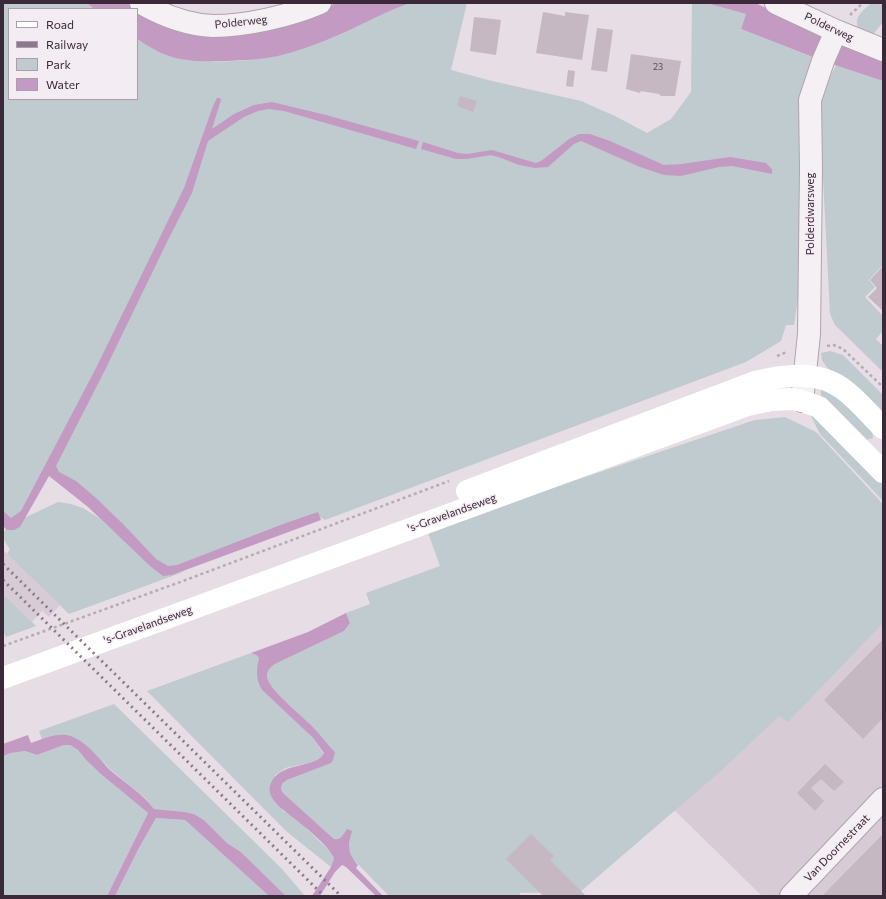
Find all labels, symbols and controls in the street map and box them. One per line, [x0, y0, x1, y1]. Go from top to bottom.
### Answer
legend [8, 8, 138, 100]
street label: Polderweg [802, 10, 856, 44]
street label: Polderweg [214, 13, 268, 31]
text: Road [46, 17, 74, 31]
text: Railway [46, 37, 88, 51]
text: Park [46, 57, 71, 71]
house number: 23 [653, 62, 663, 72]
text: Water [46, 77, 80, 91]
street label: Polderdwarsweg [803, 173, 817, 255]
street label: 's-Gravelandseweg [406, 491, 498, 535]
street label: 's-Gravelandseweg [102, 603, 194, 647]
street label: Van Doornestraat [801, 812, 873, 884]

